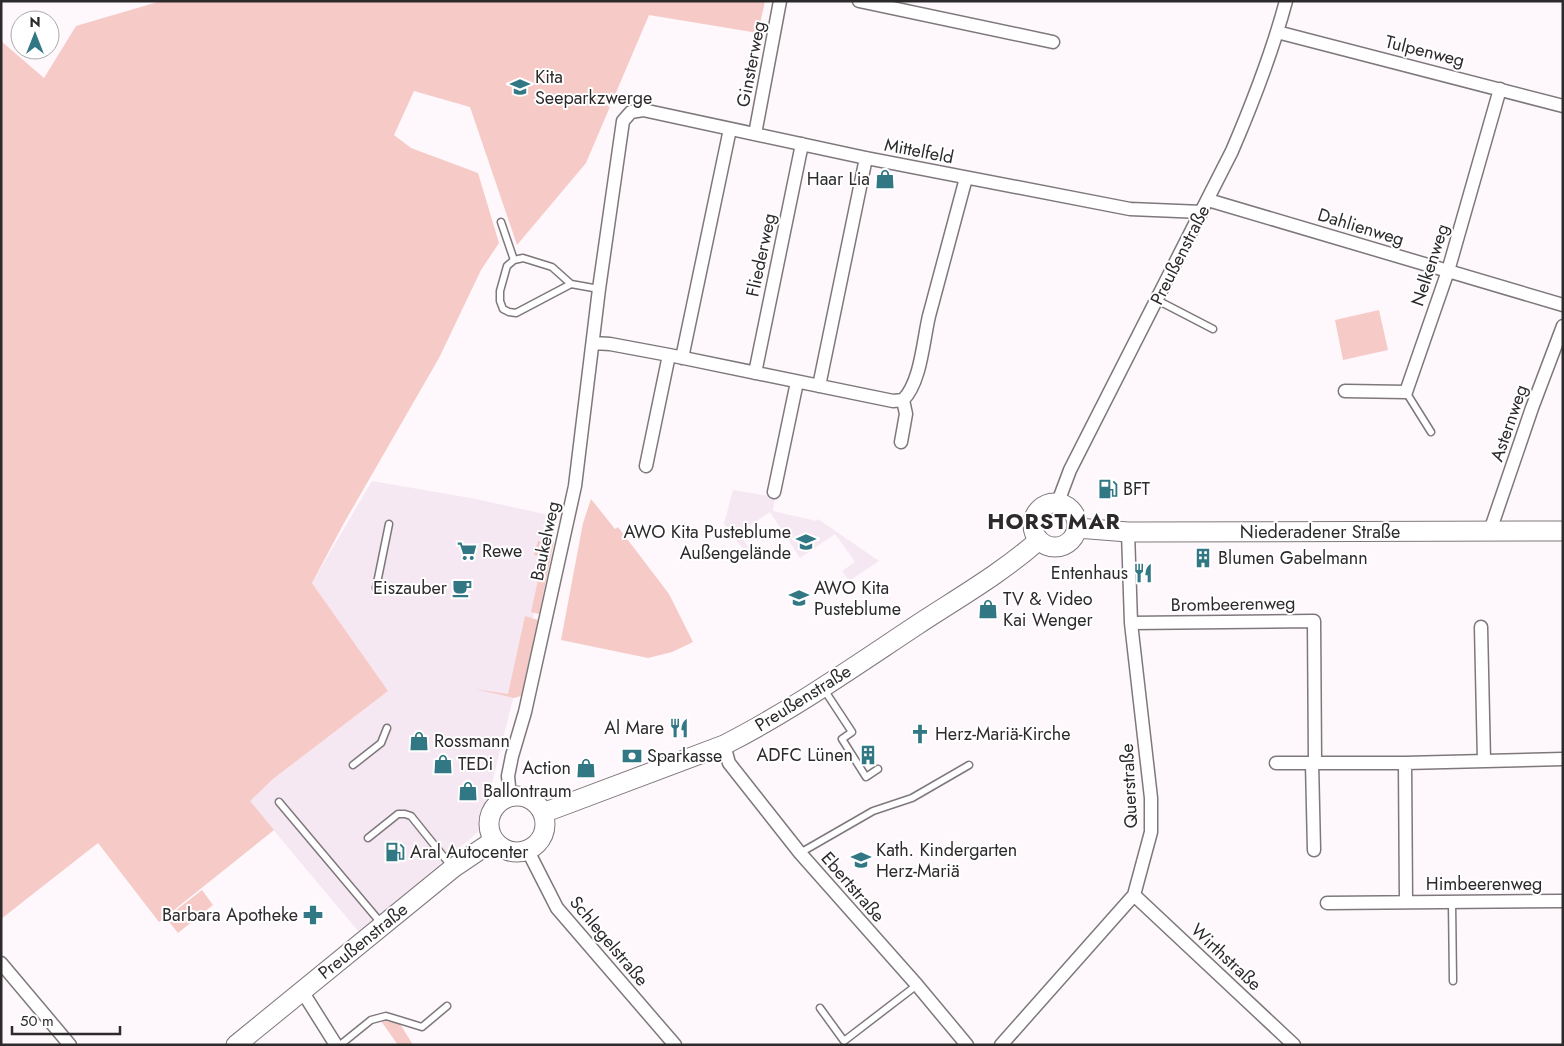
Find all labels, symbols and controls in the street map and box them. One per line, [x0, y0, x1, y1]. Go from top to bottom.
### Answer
north arrow [10, 10, 60, 60]
text: N [29, 12, 41, 32]
street label: Ginsterweg [730, 19, 772, 109]
street label: Tulpenweg [1383, 29, 1467, 73]
place label: Kita Seeparkzwerge [535, 64, 652, 111]
school or university icon: Kita Seeparkzwerge [509, 76, 531, 98]
street label: Mittelfeld [882, 132, 956, 170]
place label: Haar Lia [807, 166, 870, 192]
shop icon: Haar Lia [874, 168, 896, 190]
street label: Preußenstraße [1144, 201, 1216, 309]
street label: Dahlienweg [1314, 202, 1408, 252]
street label: Fliederweg [739, 211, 783, 299]
street label: Nelkenweg [1404, 220, 1456, 310]
street label: Asternweg [1484, 381, 1534, 465]
place label: BFT [1123, 476, 1151, 502]
fuel station icon: BFT [1097, 478, 1119, 500]
street label: Baukelweg [524, 499, 566, 583]
district label: HORSTMAR [987, 505, 1121, 537]
place label: AWO Kita Pusteblume Außengelände [624, 519, 791, 566]
street label: Niederadener Straße [1240, 519, 1400, 545]
school or university icon: AWO Kita Pusteblume Außengelände [795, 531, 817, 553]
place label: Rewe [482, 538, 522, 564]
supermarket icon: Rewe [456, 540, 478, 562]
place label: Blumen Gabelmann [1218, 545, 1368, 571]
building icon: Blumen Gabelmann [1192, 547, 1214, 569]
place label: Entenhaus [1051, 560, 1128, 586]
restaurant icon: Entenhaus [1132, 562, 1154, 584]
place label: Eiszauber [373, 575, 448, 601]
place label: AWO Kita Pusteblume [814, 575, 901, 622]
cafe icon: Eiszauber [451, 577, 473, 599]
place label: TV & Video Kai Wenger [1003, 586, 1094, 633]
school or university icon: AWO Kita Pusteblume [788, 587, 810, 609]
street label: Brombeerenweg [1170, 590, 1296, 618]
shop icon: TV & Video Kai Wenger [977, 598, 999, 620]
street label: Preußenstraße [750, 658, 856, 738]
place label: Al Mare [604, 715, 664, 741]
restaurant icon: Al Mare [668, 717, 690, 739]
place label: Herz-Mariä-Kirche [935, 721, 1071, 747]
church icon: Herz-Mariä-Kirche [909, 723, 931, 745]
place label: Rossmann [434, 728, 510, 754]
shop icon: Rossmann [408, 730, 430, 752]
place label: ADFC Lünen [756, 742, 853, 768]
place label: Sparkasse [647, 743, 722, 769]
street label: Querstraße [1114, 743, 1144, 829]
building icon: ADFC Lünen [857, 744, 879, 766]
bank icon: Sparkasse [621, 745, 643, 767]
place label: TEDi [458, 751, 493, 777]
shop icon: TEDi [432, 753, 454, 775]
place label: Action [522, 755, 571, 781]
shop icon: Action [575, 757, 597, 779]
place label: Ballontraum [483, 778, 572, 804]
shop icon: Ballontraum [457, 780, 479, 802]
place label: Kath. Kindergarten Herz-Mariä [876, 837, 1017, 884]
place label: Aral Autocenter [410, 839, 529, 865]
fuel station icon: Aral Autocenter [384, 841, 406, 863]
street label: Ebertstraße [815, 846, 891, 928]
school or university icon: Kath. Kindergarten Herz-Mariä [850, 849, 872, 871]
street label: Himbeerenweg [1426, 871, 1542, 897]
street label: Schlegelstraße [563, 890, 655, 992]
street label: Preußenstraße [313, 897, 413, 985]
place label: Barbara Apotheke [162, 902, 298, 928]
pharmacy icon: Barbara Apotheke [302, 904, 324, 926]
street label: Wirthstraße [1185, 917, 1267, 997]
scale bar [12, 1004, 120, 1036]
text: 50 m [20, 1010, 54, 1032]

